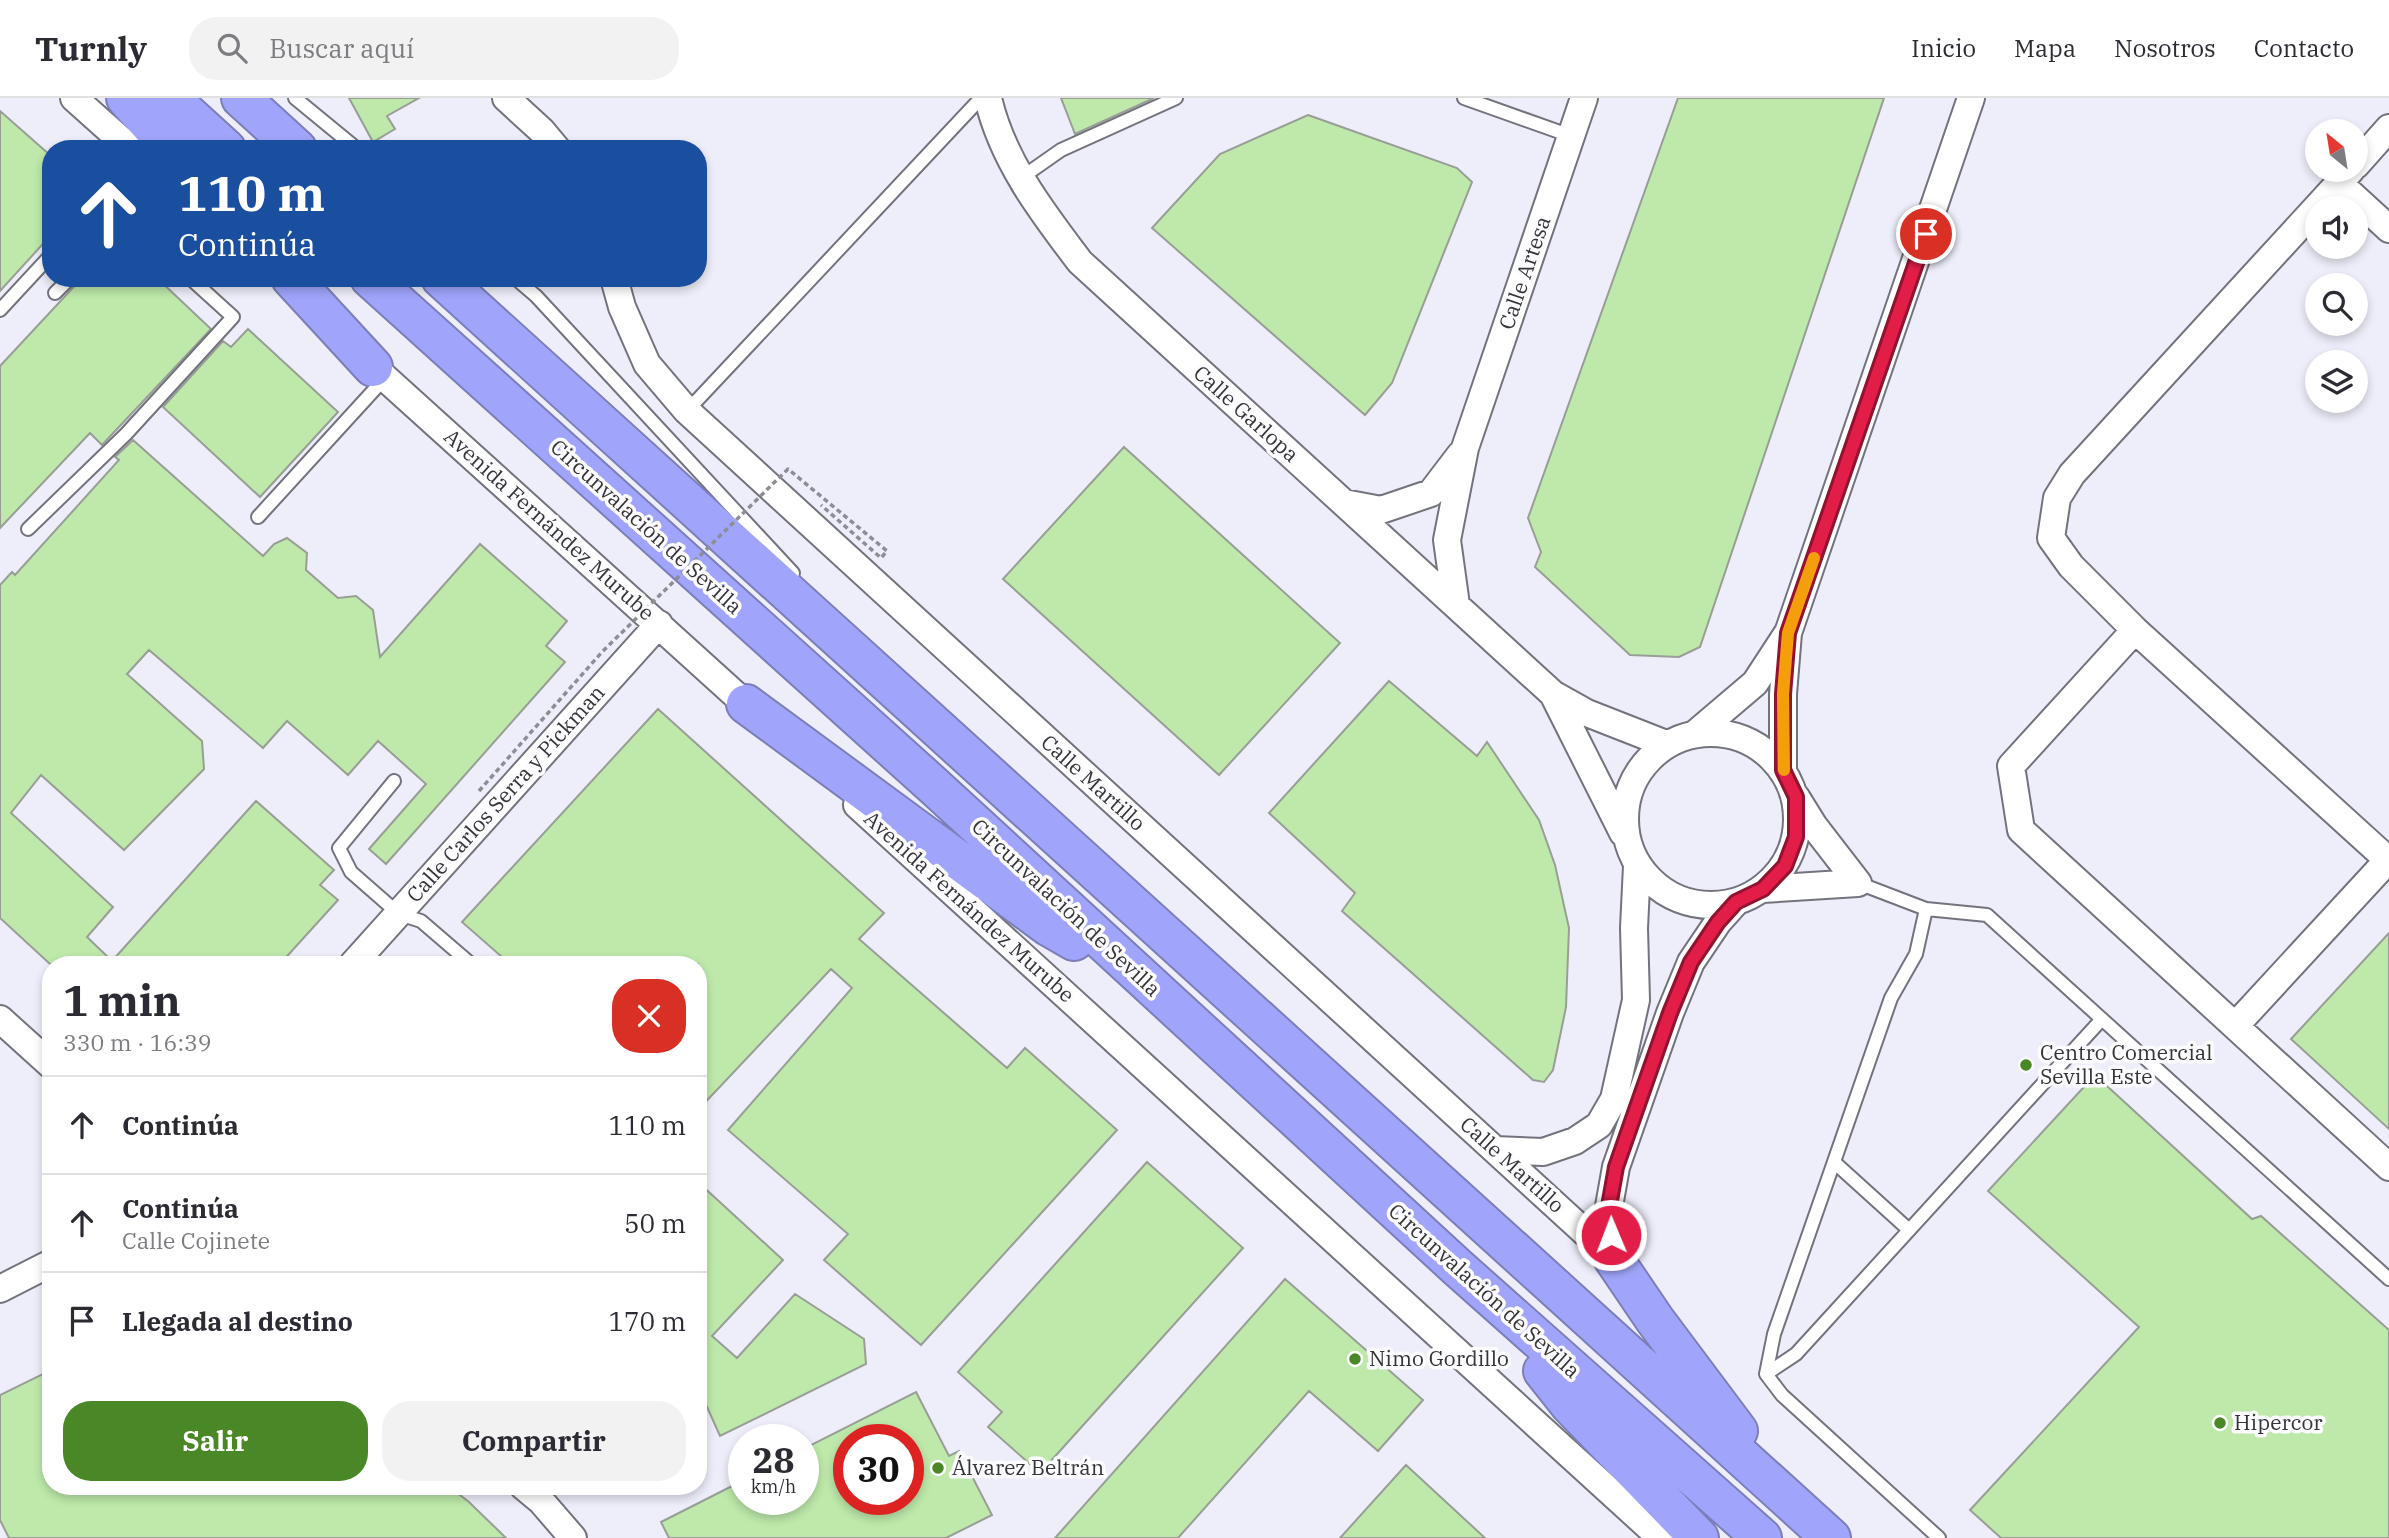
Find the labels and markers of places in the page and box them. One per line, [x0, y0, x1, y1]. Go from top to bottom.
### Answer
pin [1896, 204, 1956, 264]
place label: Centro Comercial Sevilla Este [2040, 1038, 2213, 1090]
marker: Centro Comercial Sevilla Este [2018, 1057, 2034, 1073]
place label: Nimo Gordillo [1369, 1344, 1509, 1372]
marker: Nimo Gordillo [1347, 1351, 1363, 1367]
place label: Hipercor [2234, 1408, 2323, 1436]
marker: Hipercor [2212, 1415, 2228, 1431]
place label: Álvarez Beltrán [952, 1453, 1104, 1481]
marker: Álvarez Beltrán [930, 1460, 946, 1476]

